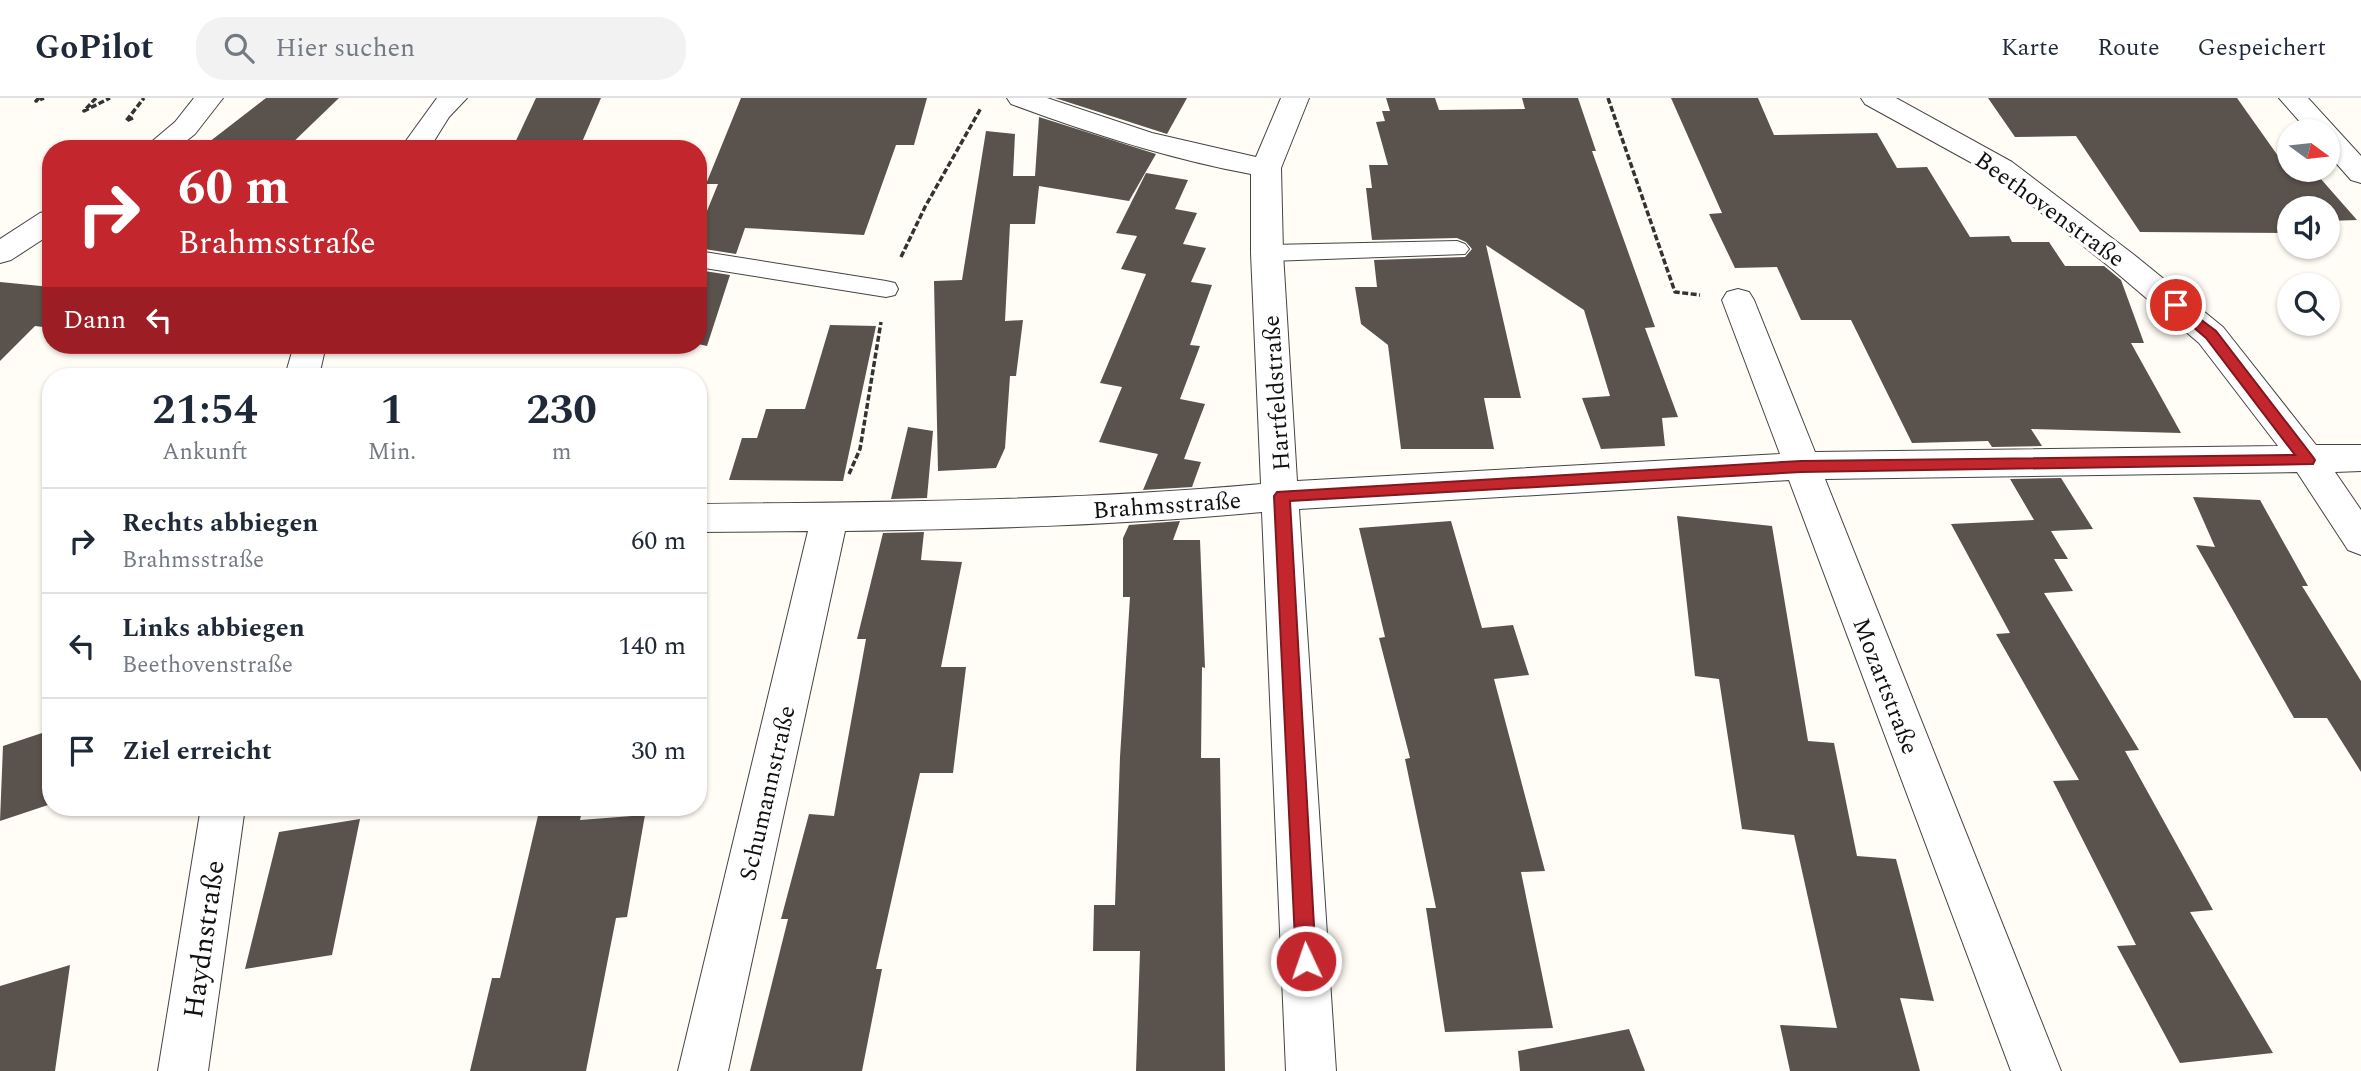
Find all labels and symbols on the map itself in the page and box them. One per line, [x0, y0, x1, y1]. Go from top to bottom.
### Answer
north arrow [2277, 119, 2340, 182]
street label: Beethovenstraße [1967, 143, 2132, 277]
pin [2146, 275, 2206, 335]
street label: Hartfeldstraße [1254, 314, 1300, 472]
street label: Brahmsstraße [1092, 483, 1242, 529]
street label: Mozartstraße [1843, 613, 1928, 760]
street label: Schumannstraße [730, 702, 806, 884]
street label: Haydnstraße [172, 857, 237, 1021]
position arrow [1269, 924, 1343, 998]

